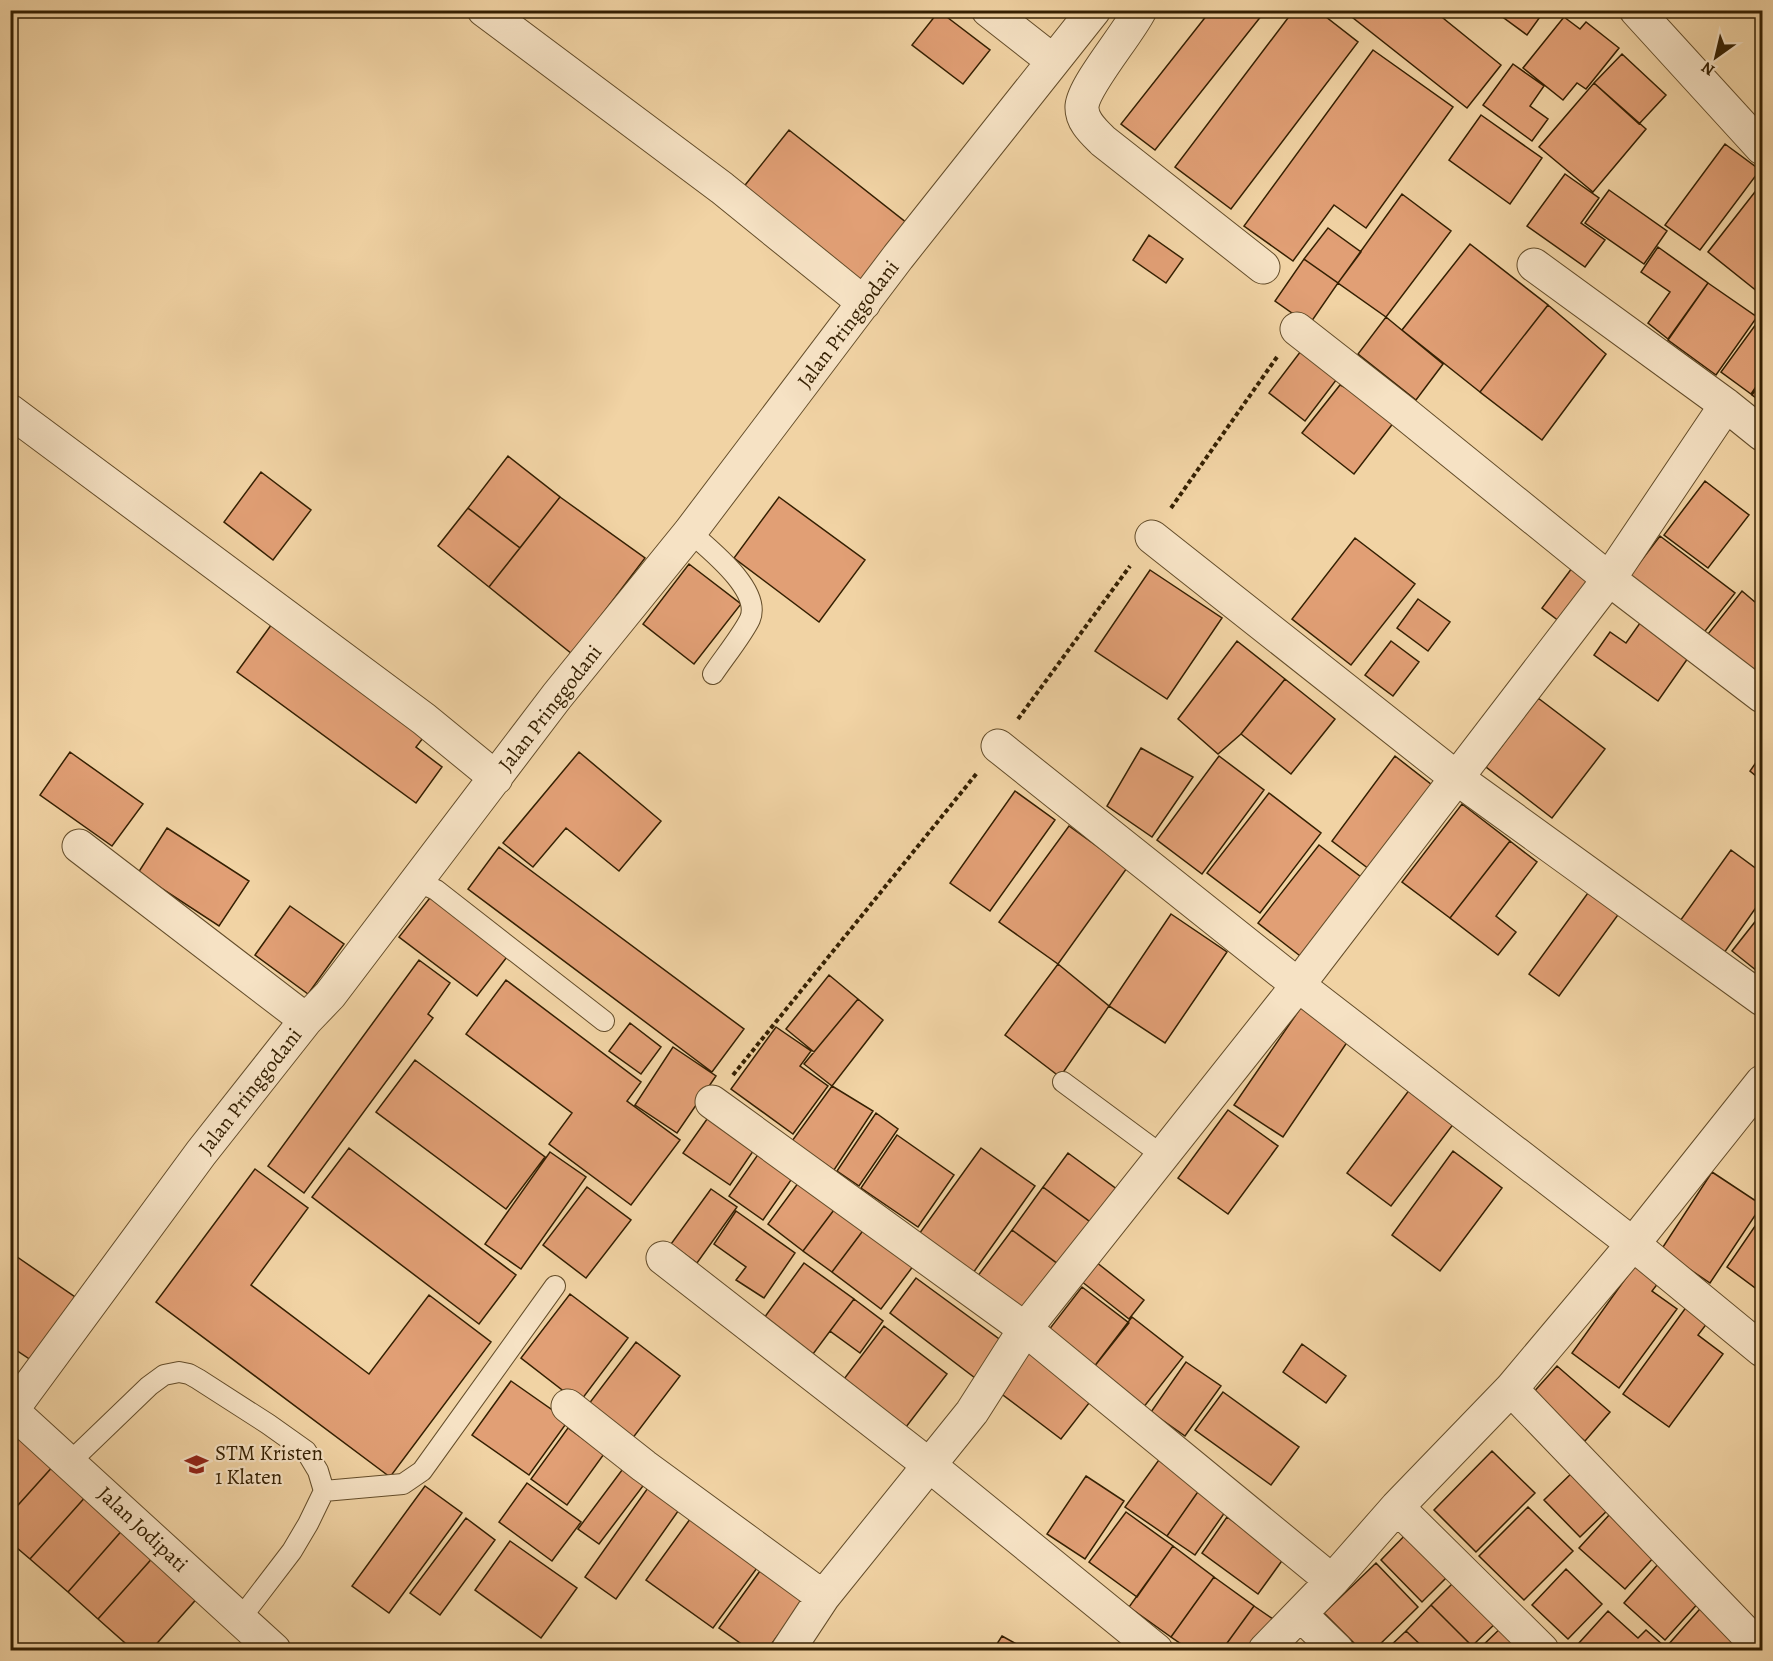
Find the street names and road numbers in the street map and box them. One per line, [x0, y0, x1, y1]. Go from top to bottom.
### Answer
street label: Jalan Pringgodani [791, 254, 905, 394]
street label: Jalan Pringgodani [492, 639, 608, 777]
street label: Jalan Pringgodani [192, 1022, 308, 1160]
street label: Jalan Jodipati [92, 1480, 194, 1578]

